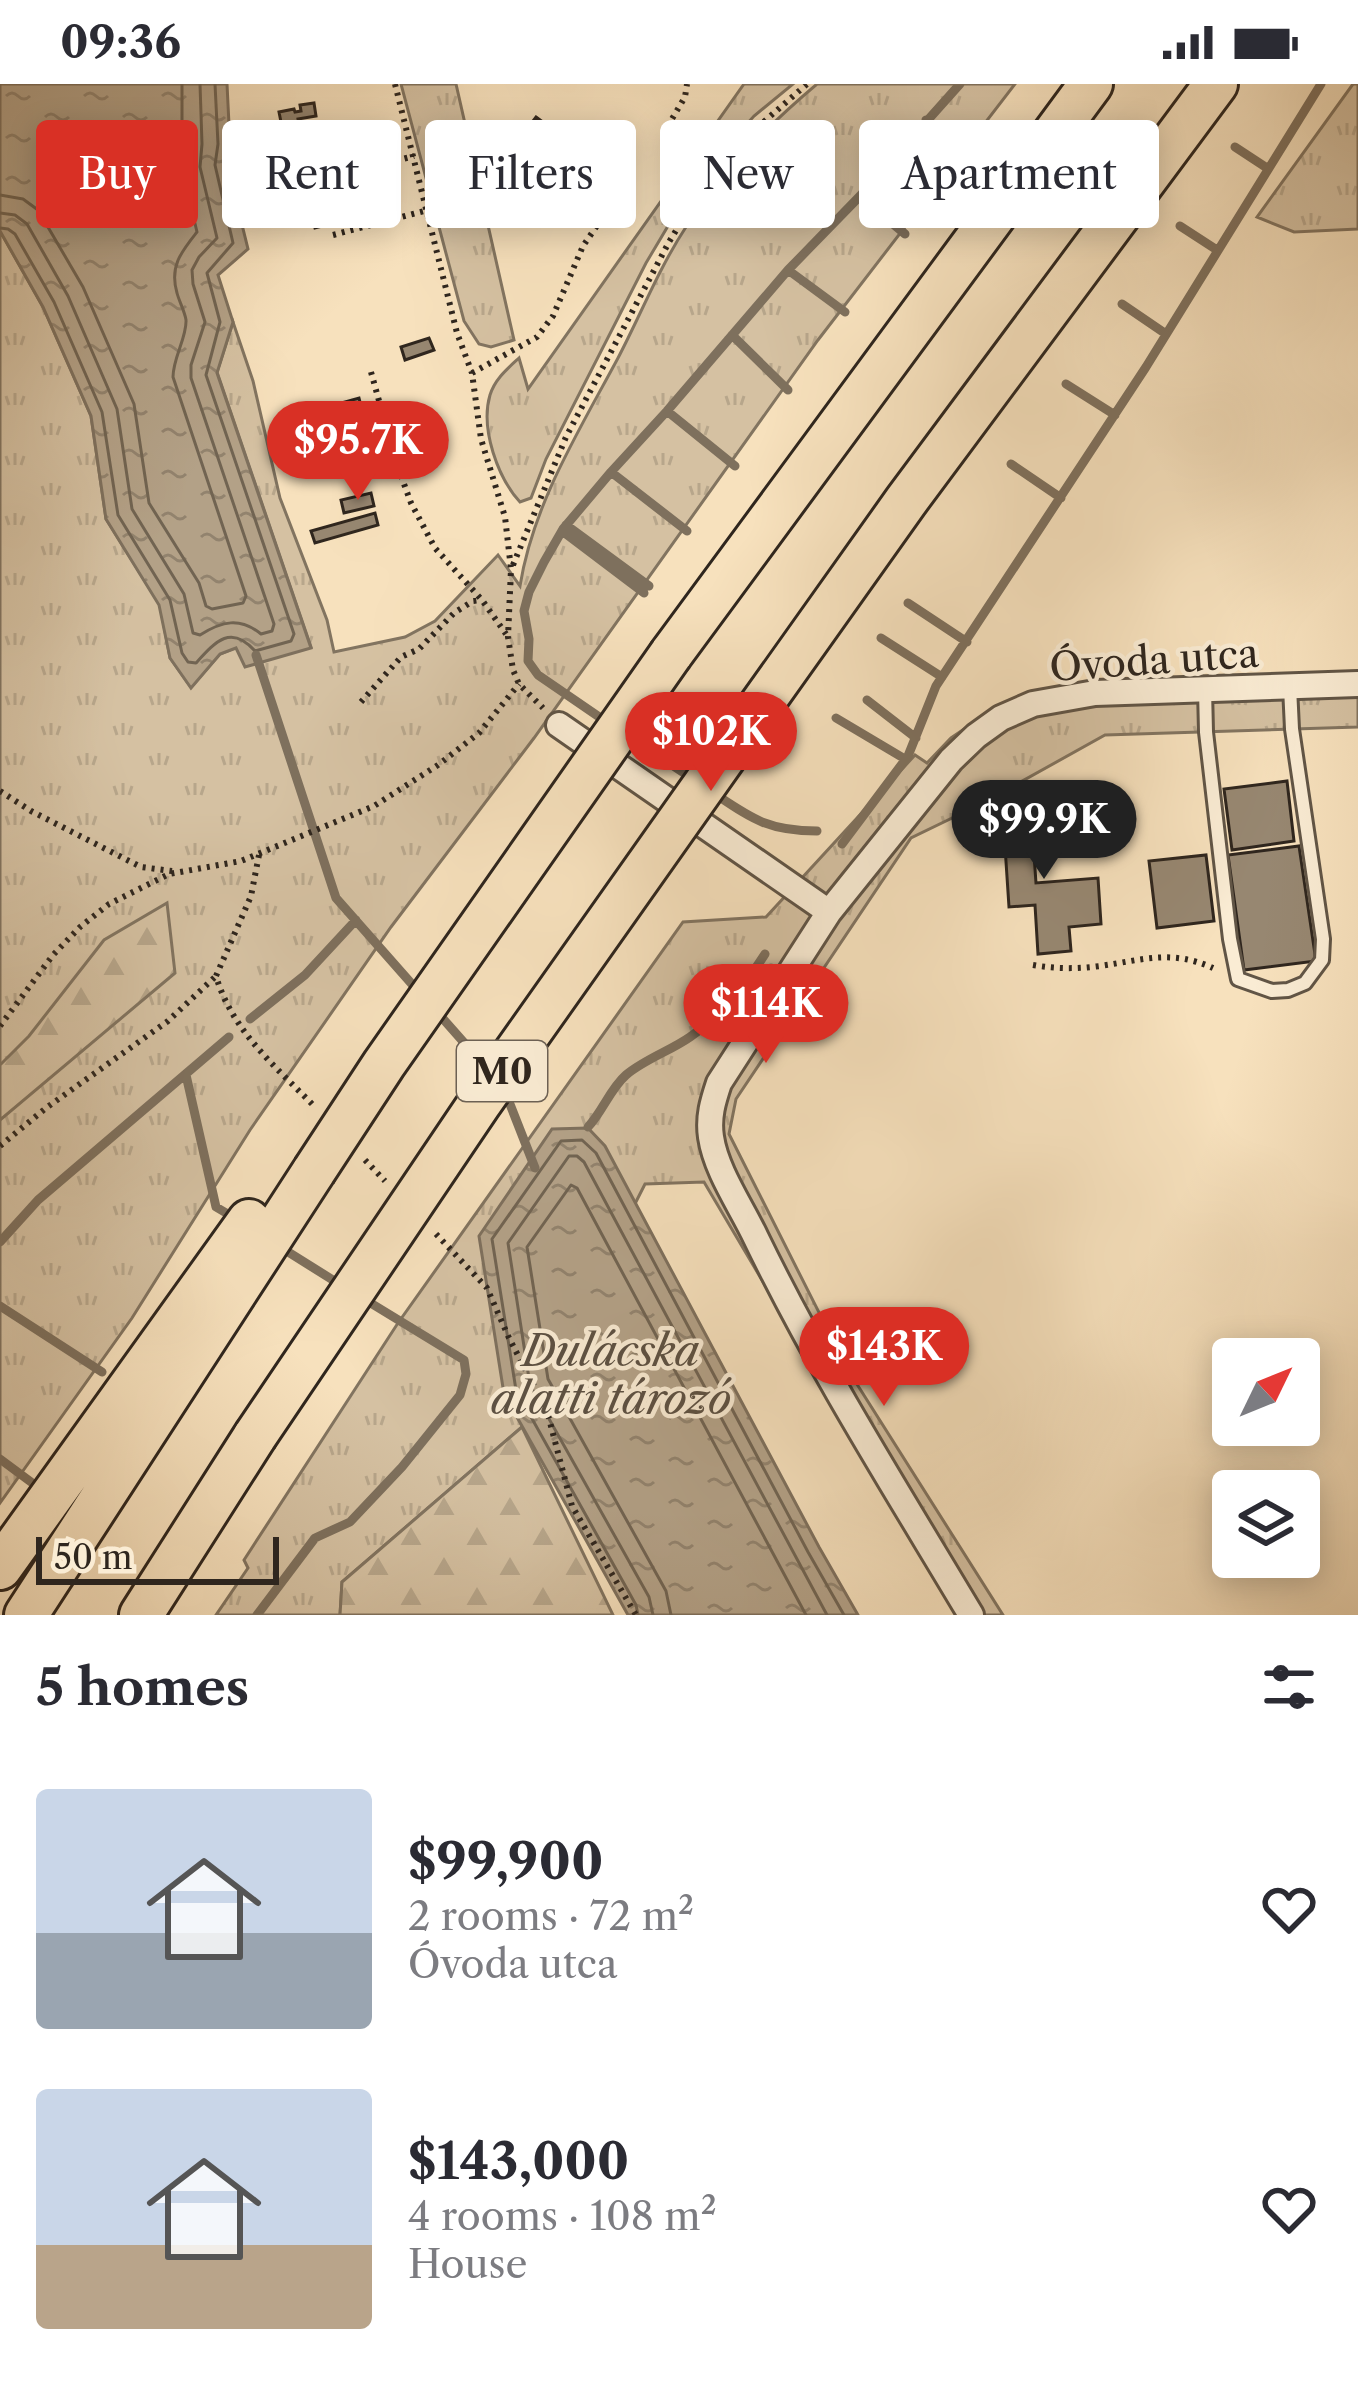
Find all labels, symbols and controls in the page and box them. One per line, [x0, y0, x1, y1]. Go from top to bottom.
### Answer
text: 09:36 [60, 14, 181, 70]
chip: Buy [36, 120, 198, 228]
chip: Rent [222, 120, 401, 228]
chip: Filters [425, 120, 636, 228]
chip: New [660, 120, 835, 228]
chip: Apartment [859, 120, 1159, 228]
pin: $95.7K [260, 401, 456, 503]
text: $95.7K [294, 416, 422, 464]
street label: Óvoda utca [1048, 629, 1261, 691]
pin: $102K [627, 692, 795, 794]
text: $102K [652, 707, 770, 755]
pin: $99.9K [946, 780, 1142, 882]
text: $99.9K [978, 795, 1110, 843]
pin: $114K [682, 964, 850, 1066]
text: $114K [710, 979, 822, 1027]
road number: M0 [457, 1041, 547, 1101]
pin: $143K [800, 1307, 968, 1409]
text: $143K [826, 1322, 942, 1370]
water label: Dulácska alatti tározó [491, 1325, 732, 1425]
north arrow [1212, 1338, 1320, 1446]
map controls [1212, 1338, 1320, 1578]
button: layers [1212, 1470, 1320, 1578]
scale bar [36, 1531, 279, 1584]
text: 50 m [54, 1537, 132, 1578]
icon: filters [1256, 1654, 1322, 1720]
text: 5 homes [36, 1656, 249, 1718]
text: $99,900 [408, 1830, 603, 1892]
icon: home [132, 1837, 276, 1981]
icon: heart [1256, 1876, 1322, 1942]
text: 2 rooms · 72 m² [408, 1892, 694, 1940]
text: Óvoda utca [408, 1940, 618, 1988]
text: $143,000 [408, 2130, 629, 2192]
icon: home [132, 2137, 276, 2281]
icon: heart [1256, 2176, 1322, 2242]
text: 4 rooms · 108 m² [408, 2192, 717, 2240]
text: House [408, 2240, 527, 2288]

